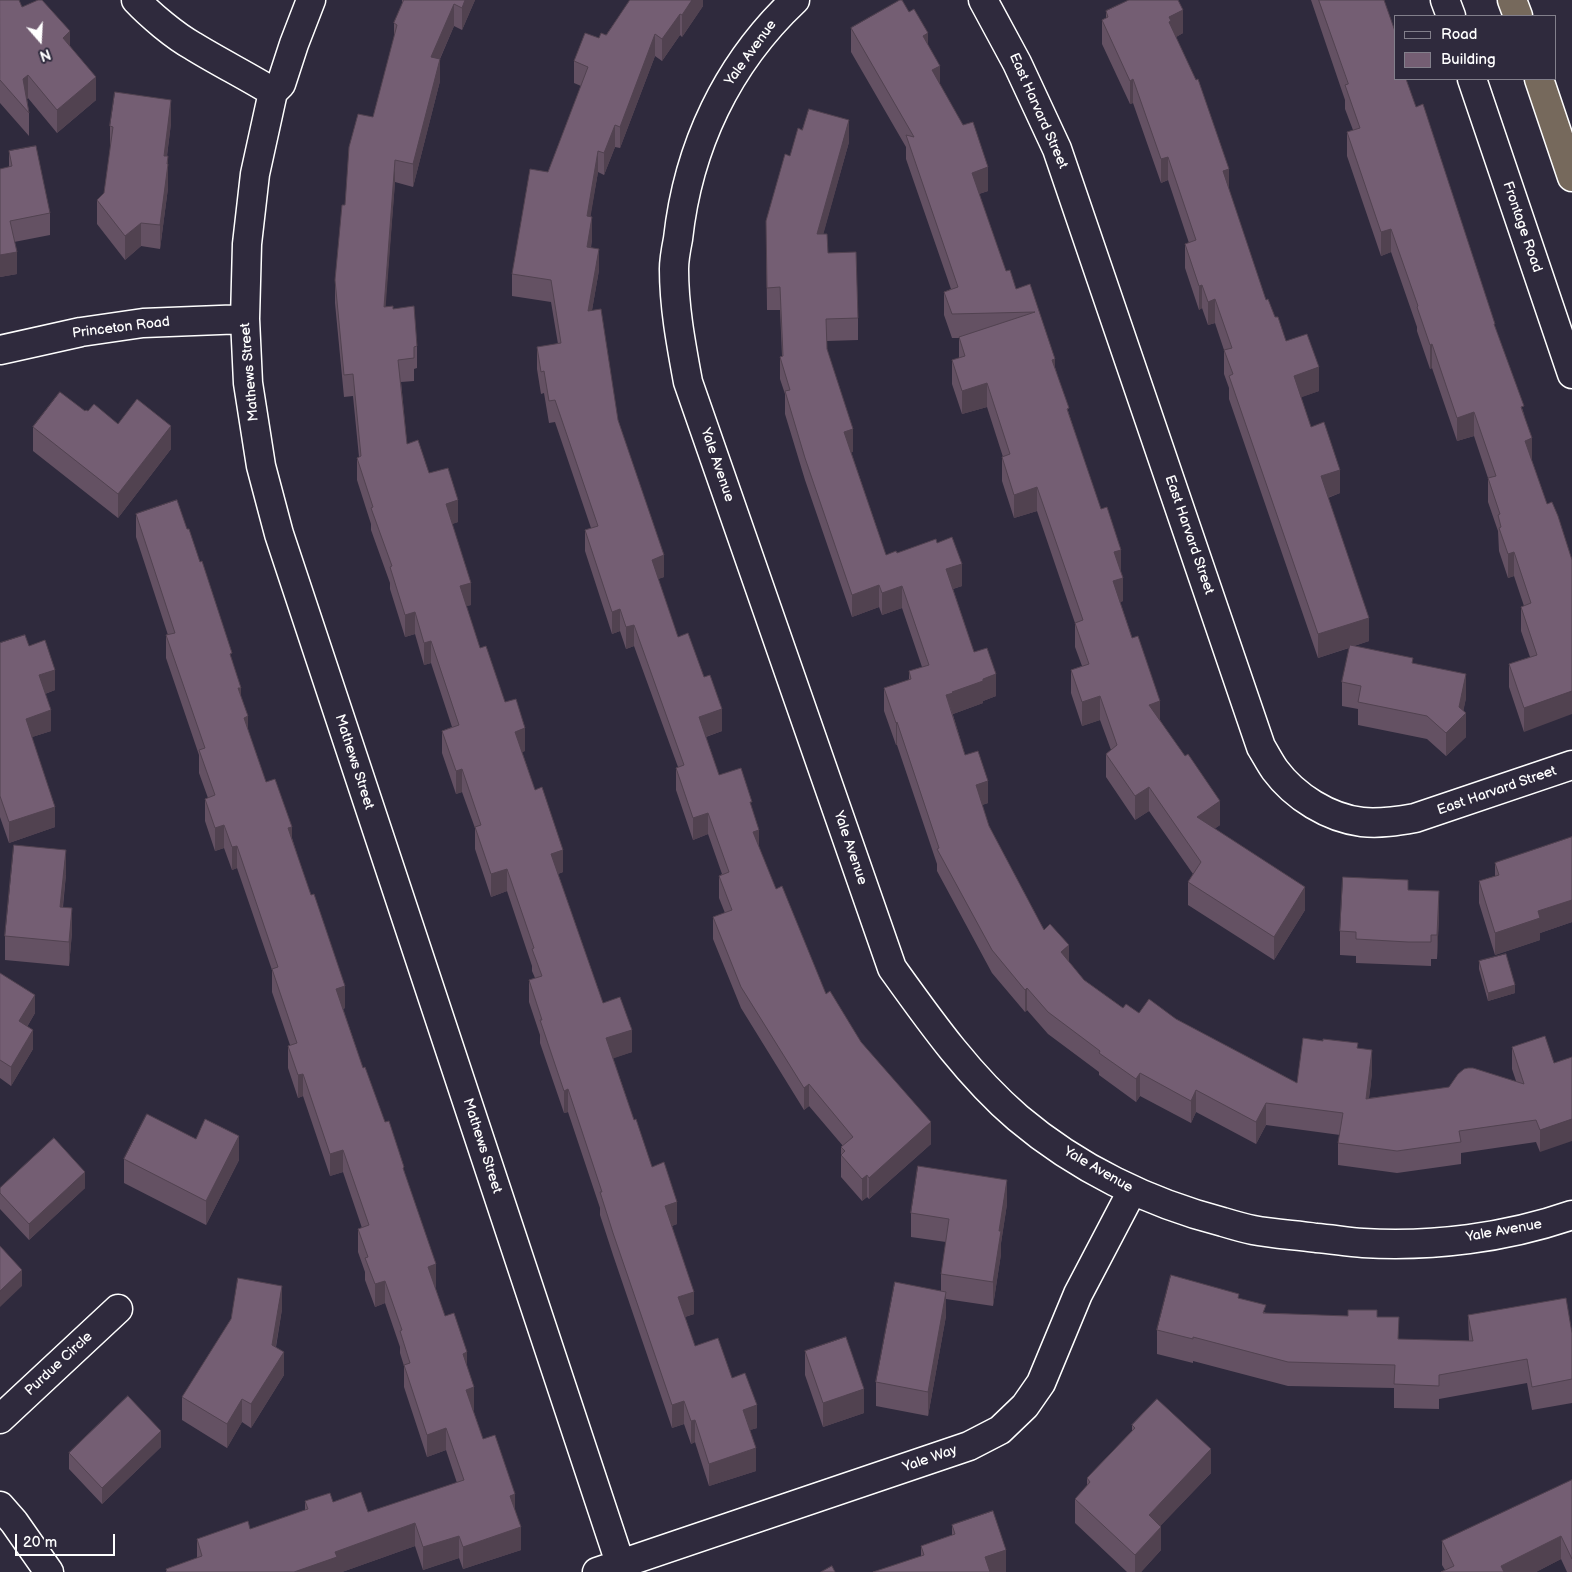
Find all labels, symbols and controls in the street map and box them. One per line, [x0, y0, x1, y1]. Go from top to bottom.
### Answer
north arrow [15, 15, 65, 65]
legend [1394, 15, 1557, 80]
street label: Yale Avenue [722, 17, 780, 89]
text: Road [1441, 25, 1477, 44]
text: N [37, 45, 53, 64]
text: Building [1441, 50, 1496, 69]
street label: East Harvard Street [1005, 51, 1071, 171]
street label: Frontage Road [1499, 179, 1545, 275]
street label: Princeton Road [71, 314, 171, 342]
street label: Mathews Street [237, 322, 263, 422]
street label: Yale Avenue [697, 426, 737, 504]
street label: East Harvard Street [1161, 473, 1217, 597]
street label: Mathews Street [331, 712, 377, 812]
street label: East Harvard Street [1435, 763, 1559, 819]
street label: Yale Avenue [830, 809, 870, 887]
street label: Mathews Street [459, 1096, 505, 1196]
street label: Yale Avenue [1060, 1143, 1136, 1197]
street label: Yale Avenue [1465, 1216, 1543, 1246]
street label: Purdue Circle [22, 1329, 96, 1399]
street label: Yale Way [901, 1442, 959, 1476]
scale bar [18, 1524, 118, 1556]
text: 20 m [23, 1533, 57, 1552]

